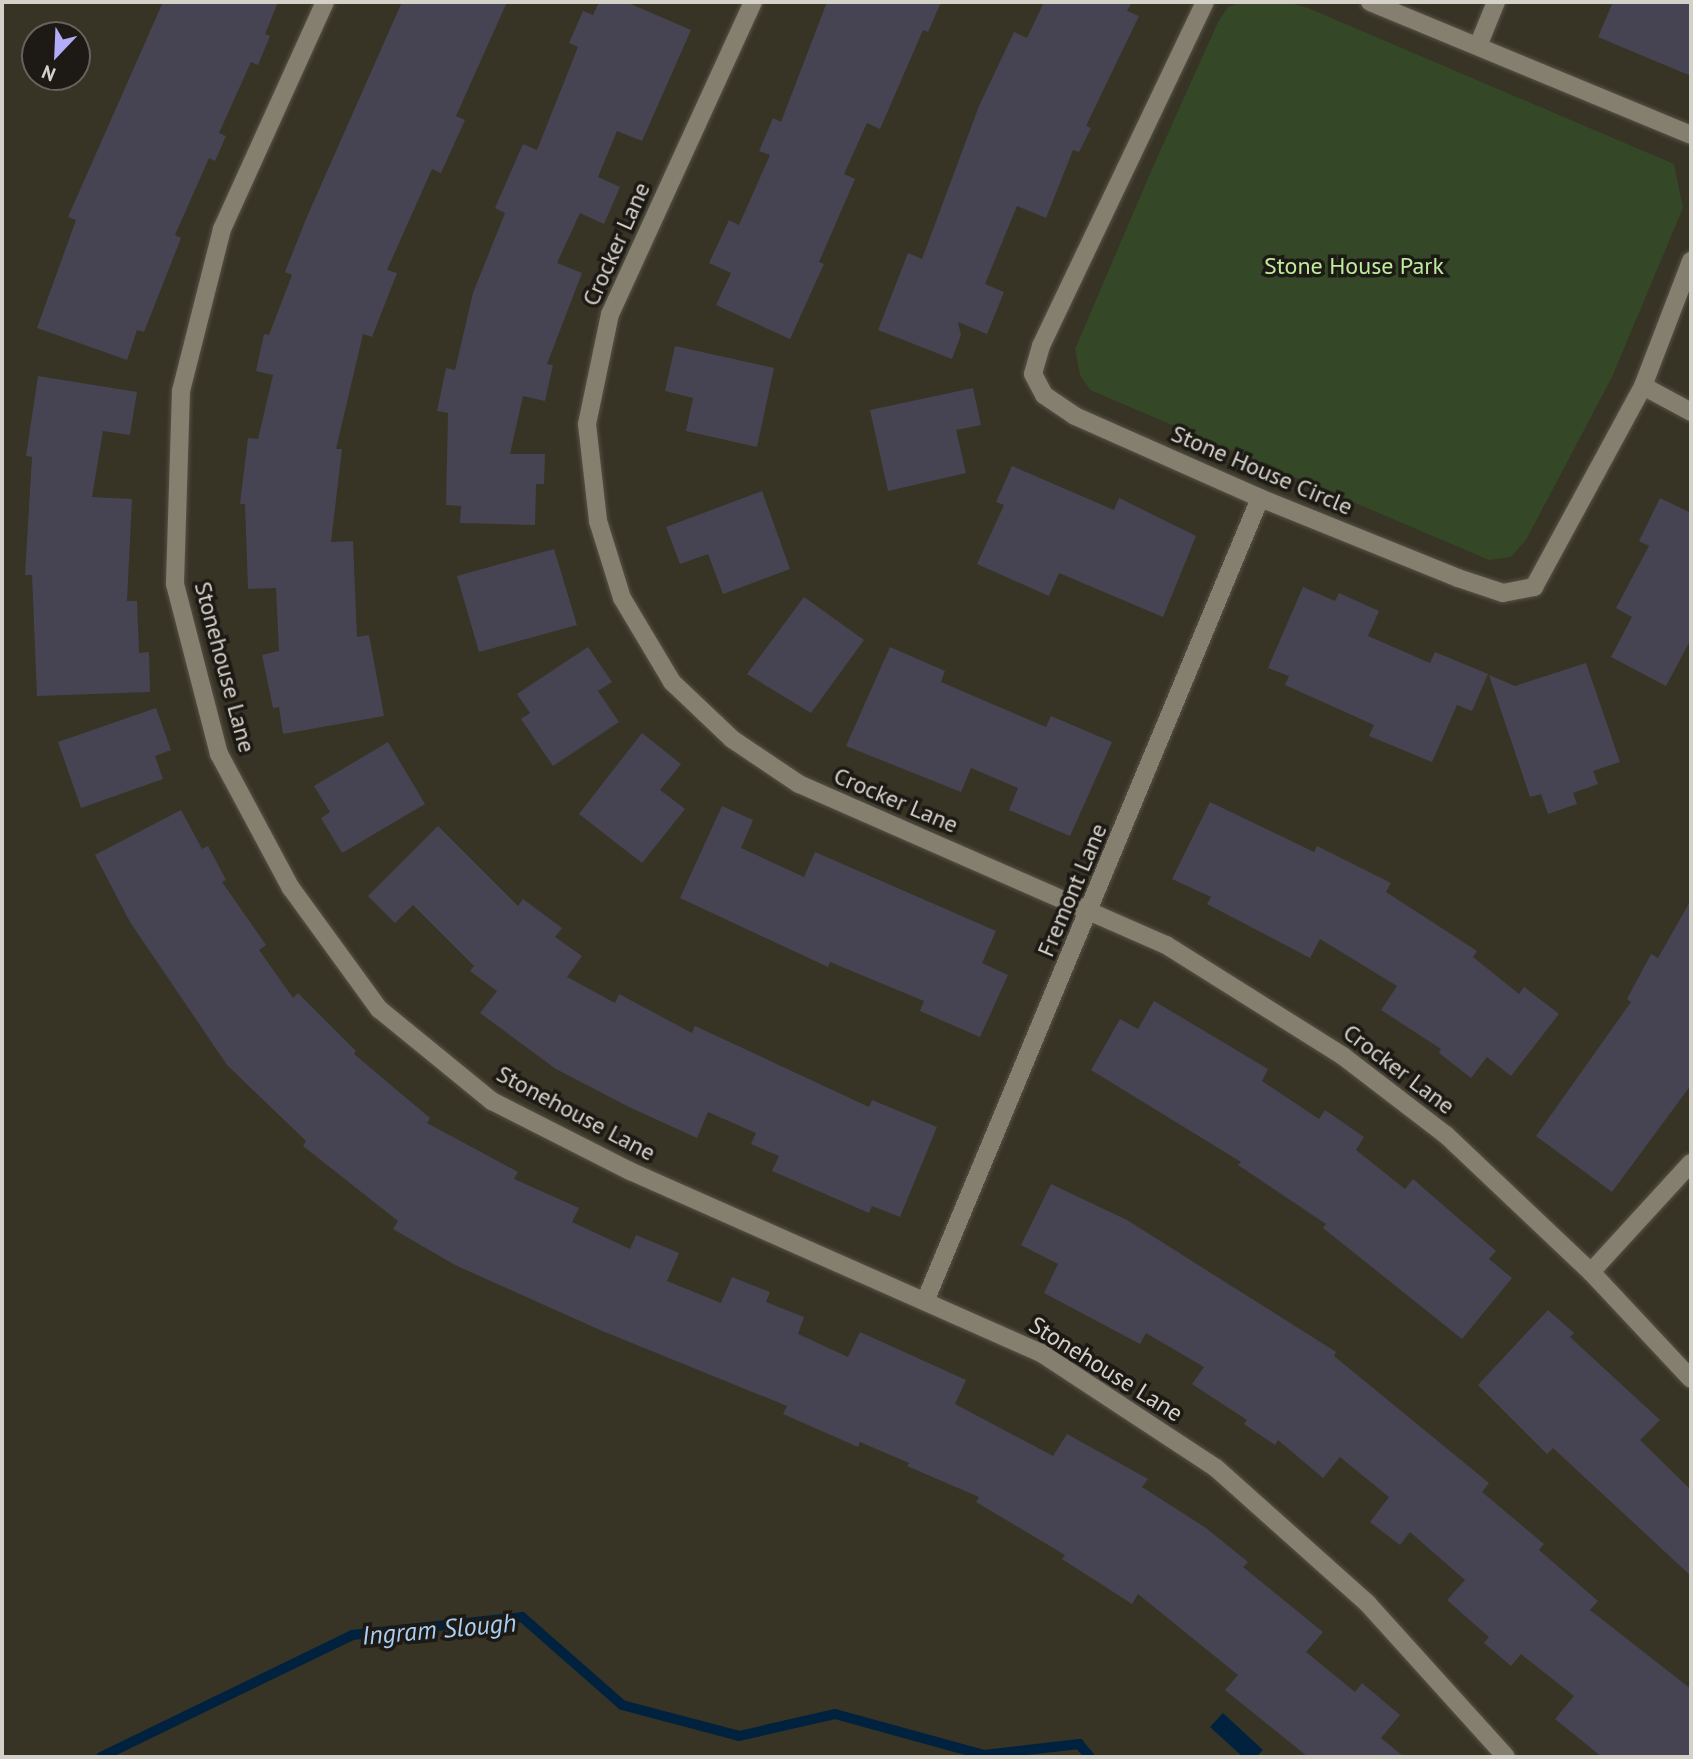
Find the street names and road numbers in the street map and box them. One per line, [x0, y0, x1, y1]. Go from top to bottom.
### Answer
street label: Crocker Lane [576, 178, 656, 310]
street label: Stone House Circle [1167, 419, 1357, 521]
street label: Stonehouse Lane [188, 578, 262, 756]
street label: Crocker Lane [829, 761, 963, 839]
street label: Fremont Lane [1031, 819, 1113, 961]
street label: Crocker Lane [1338, 1018, 1460, 1120]
street label: Stonehouse Lane [492, 1059, 660, 1167]
street label: Stonehouse Lane [1024, 1310, 1188, 1428]

